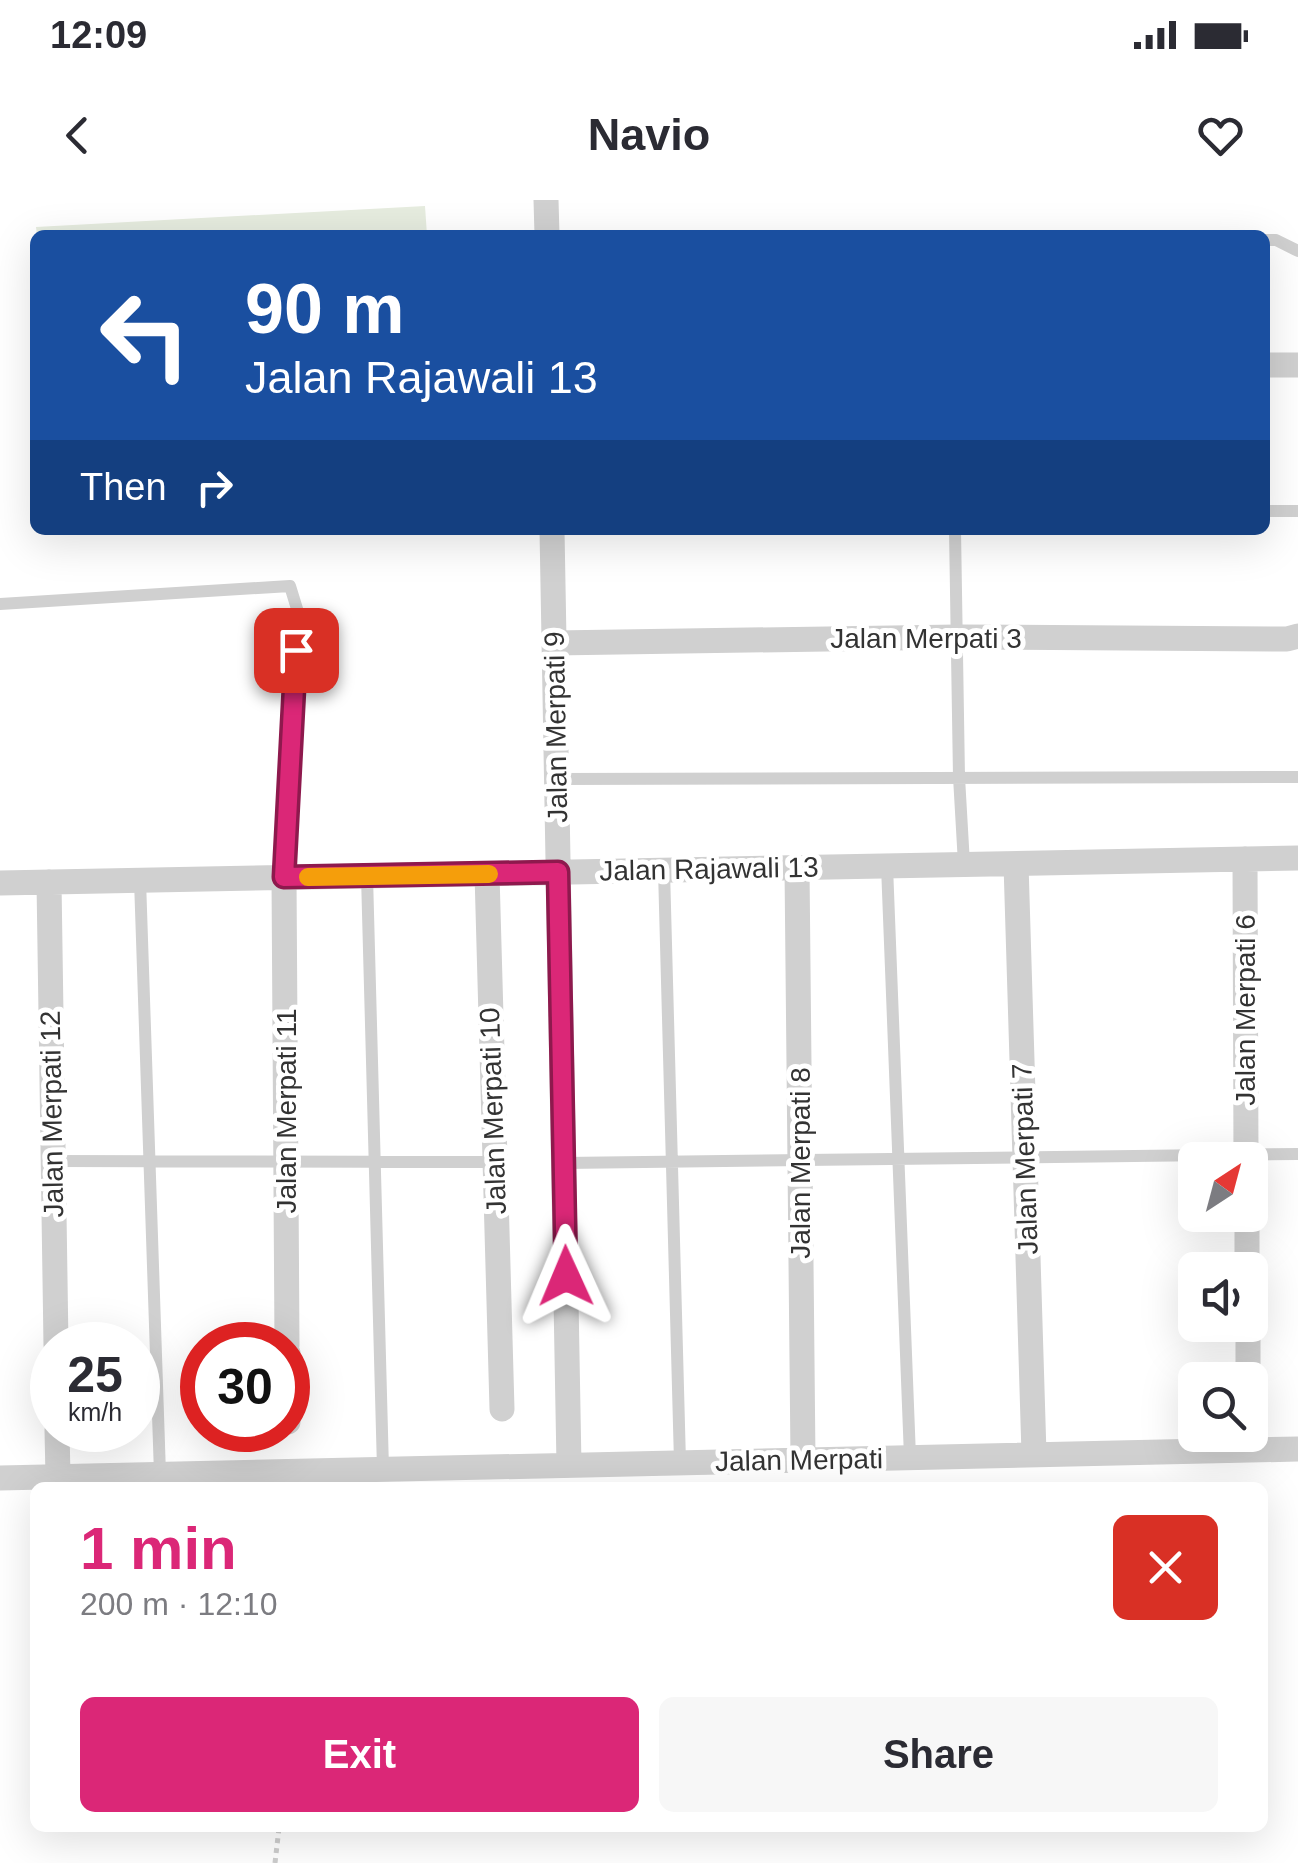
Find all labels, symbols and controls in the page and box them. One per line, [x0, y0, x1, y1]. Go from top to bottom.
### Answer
text: 12:09 [50, 14, 147, 56]
icon: back [50, 108, 105, 163]
icon: heart [1193, 108, 1248, 163]
text: Navio [588, 109, 710, 160]
icon: left [80, 270, 210, 400]
text: 90 m [245, 270, 405, 348]
text: Jalan Rajawali 13 [245, 352, 598, 403]
icon: right [187, 460, 242, 515]
text: Then [80, 466, 167, 508]
pin [254, 608, 339, 693]
icon: arrive [269, 623, 324, 678]
street label: Jalan Merpati 3 [830, 623, 1022, 654]
street label: Jalan Merpati 9 [539, 631, 573, 823]
street label: Jalan Rajawali 13 [599, 852, 819, 886]
street label: Jalan Merpati 6 [1230, 914, 1261, 1106]
street label: Jalan Merpati 10 [474, 1007, 512, 1215]
street label: Jalan Merpati 11 [271, 1009, 302, 1213]
street label: Jalan Merpati 12 [35, 1010, 69, 1218]
street label: Jalan Merpati 7 [1006, 1063, 1044, 1255]
street label: Jalan Merpati 8 [785, 1067, 816, 1259]
north arrow [1178, 1142, 1268, 1232]
map controls [1178, 1142, 1268, 1452]
position arrow [514, 1224, 618, 1328]
button: sound [1178, 1252, 1268, 1342]
speed limit sign: 30 [180, 1322, 310, 1452]
text: 25 [67, 1347, 123, 1403]
button: search [1178, 1362, 1268, 1452]
text: km/h [68, 1398, 122, 1426]
street label: Jalan Merpati [715, 1443, 883, 1477]
text: 1 min [80, 1515, 237, 1582]
button: close [1113, 1515, 1218, 1620]
text: 200 m · 12:10 [80, 1586, 277, 1622]
button: Exit [80, 1697, 639, 1812]
button: Share [659, 1697, 1218, 1812]

